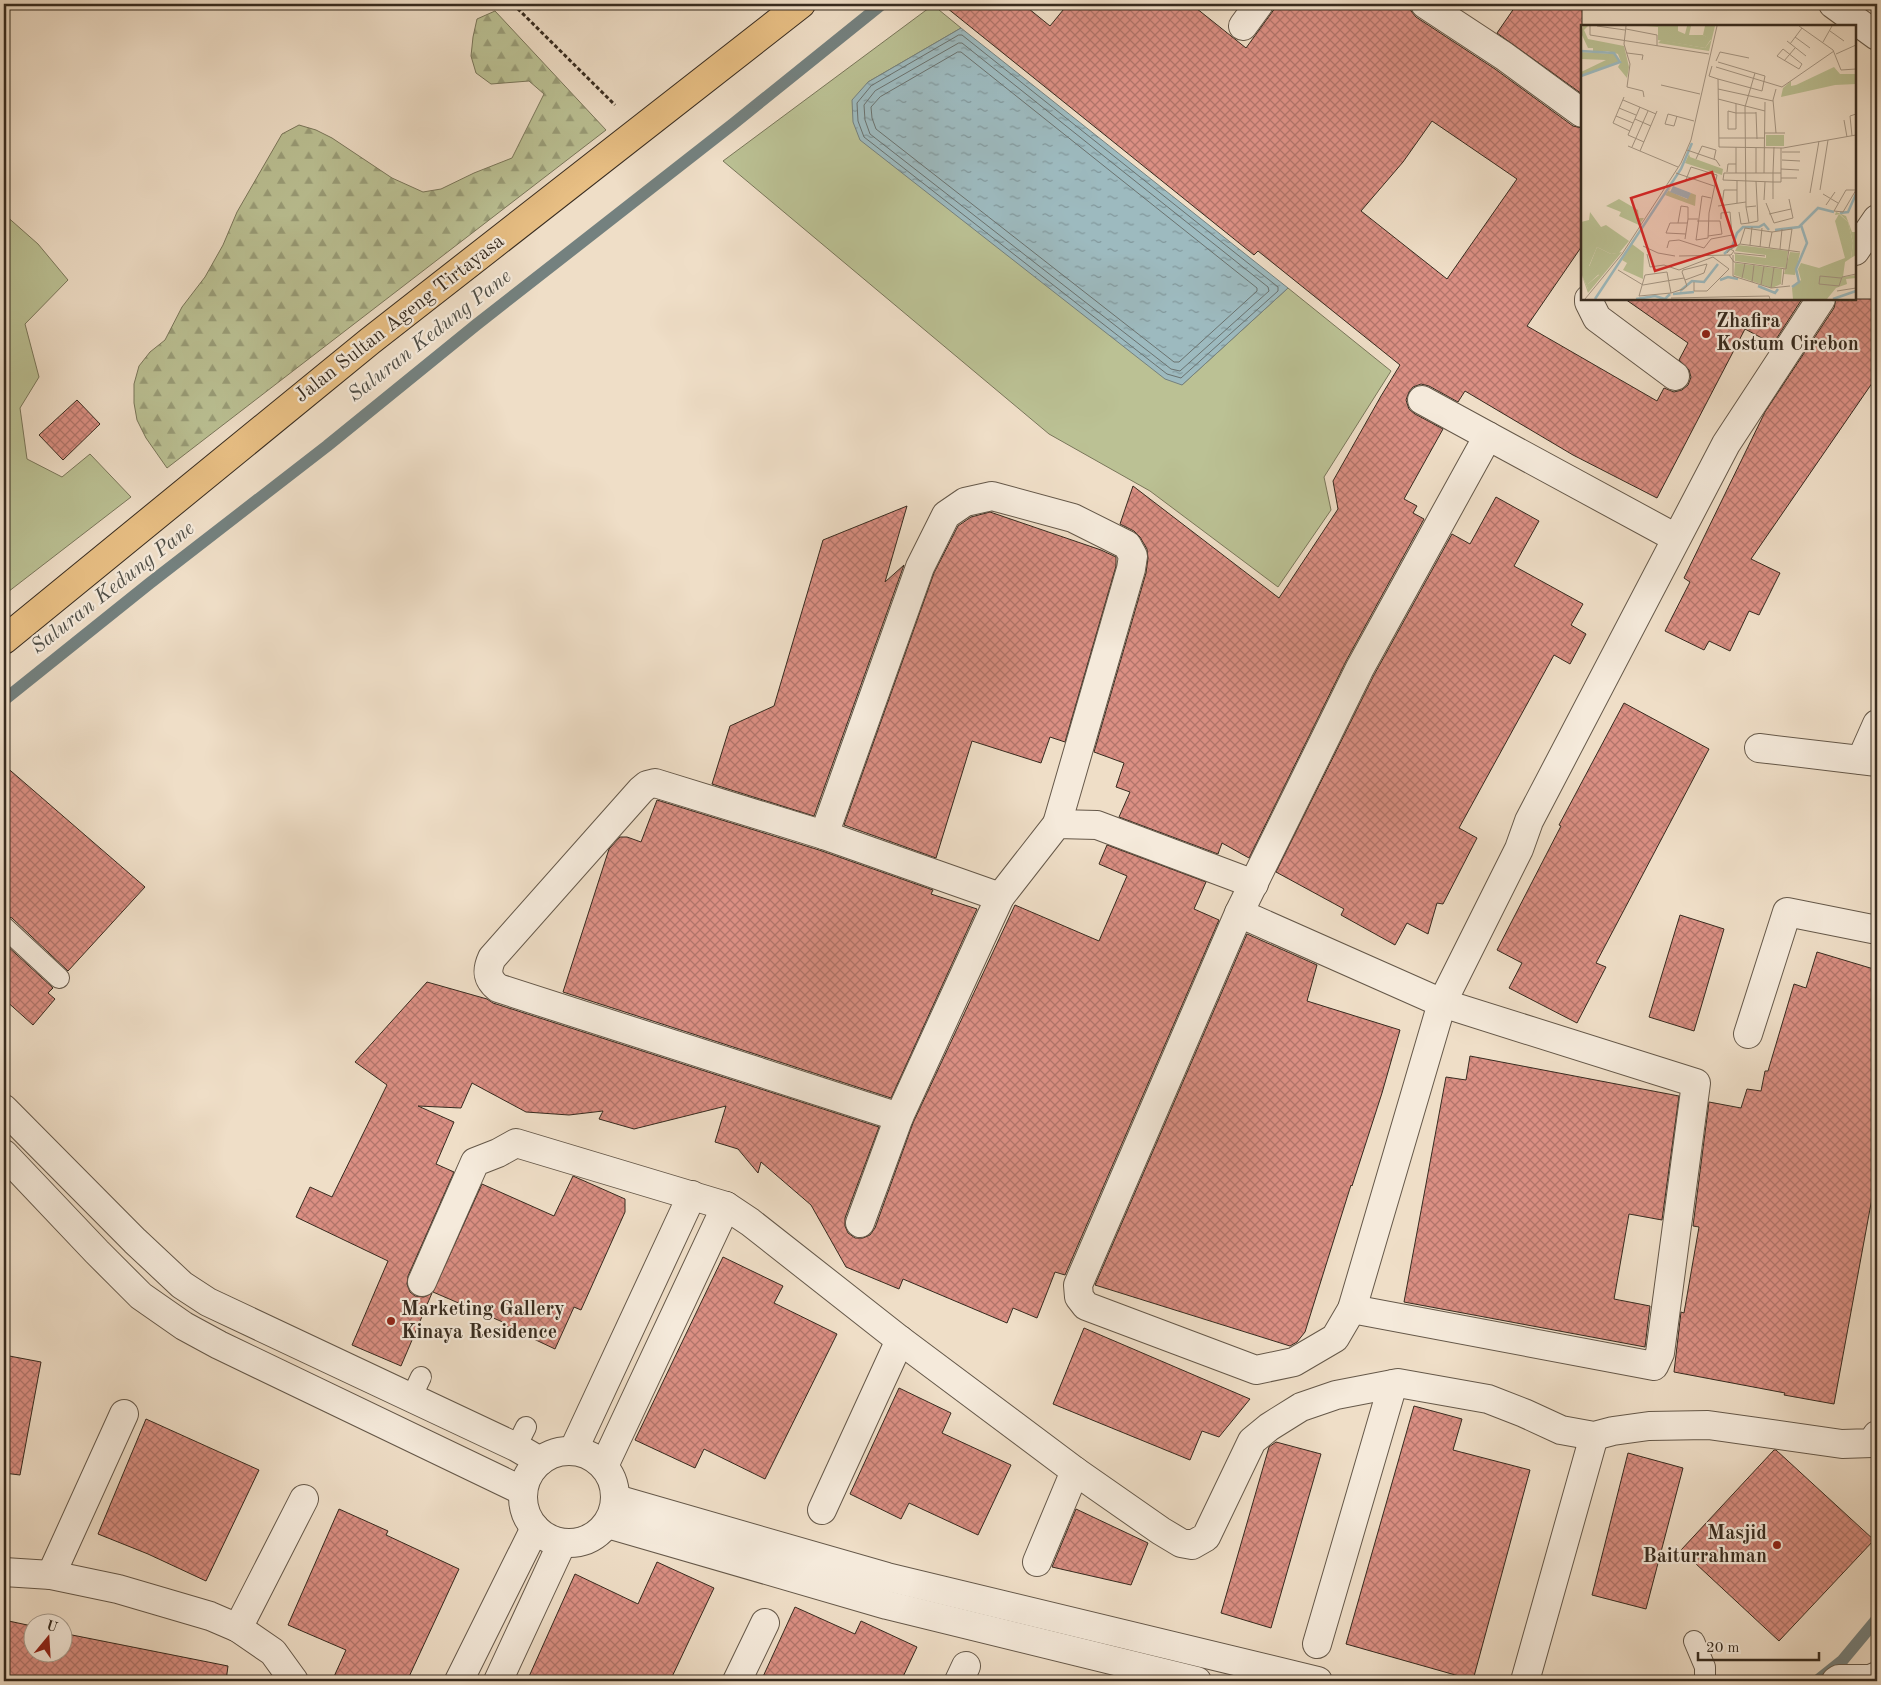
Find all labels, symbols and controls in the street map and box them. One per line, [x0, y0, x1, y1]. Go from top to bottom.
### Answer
inset map [1581, 25, 1856, 300]
street label: Jalan Sultan Ageng Tirtayasa [292, 231, 508, 407]
water label: Saluran Kedung Pane [344, 266, 516, 406]
place label: Zhafira Kostum Cirebon [1716, 312, 1859, 355]
marker: Zhafira Kostum Cirebon [1700, 328, 1712, 340]
water label: Saluran Kedung Pane [27, 518, 199, 658]
place label: Marketing Gallery Kinaya Residence [401, 1300, 565, 1343]
marker: Marketing Gallery Kinaya Residence [385, 1315, 397, 1327]
place label: Masjid Baiturrahman [1642, 1524, 1767, 1567]
marker: Masjid Baiturrahman [1771, 1539, 1783, 1551]
north arrow [22, 1612, 72, 1662]
text: U [44, 1618, 59, 1635]
scale bar [1698, 1630, 1820, 1662]
text: 20 m [1706, 1641, 1740, 1656]

